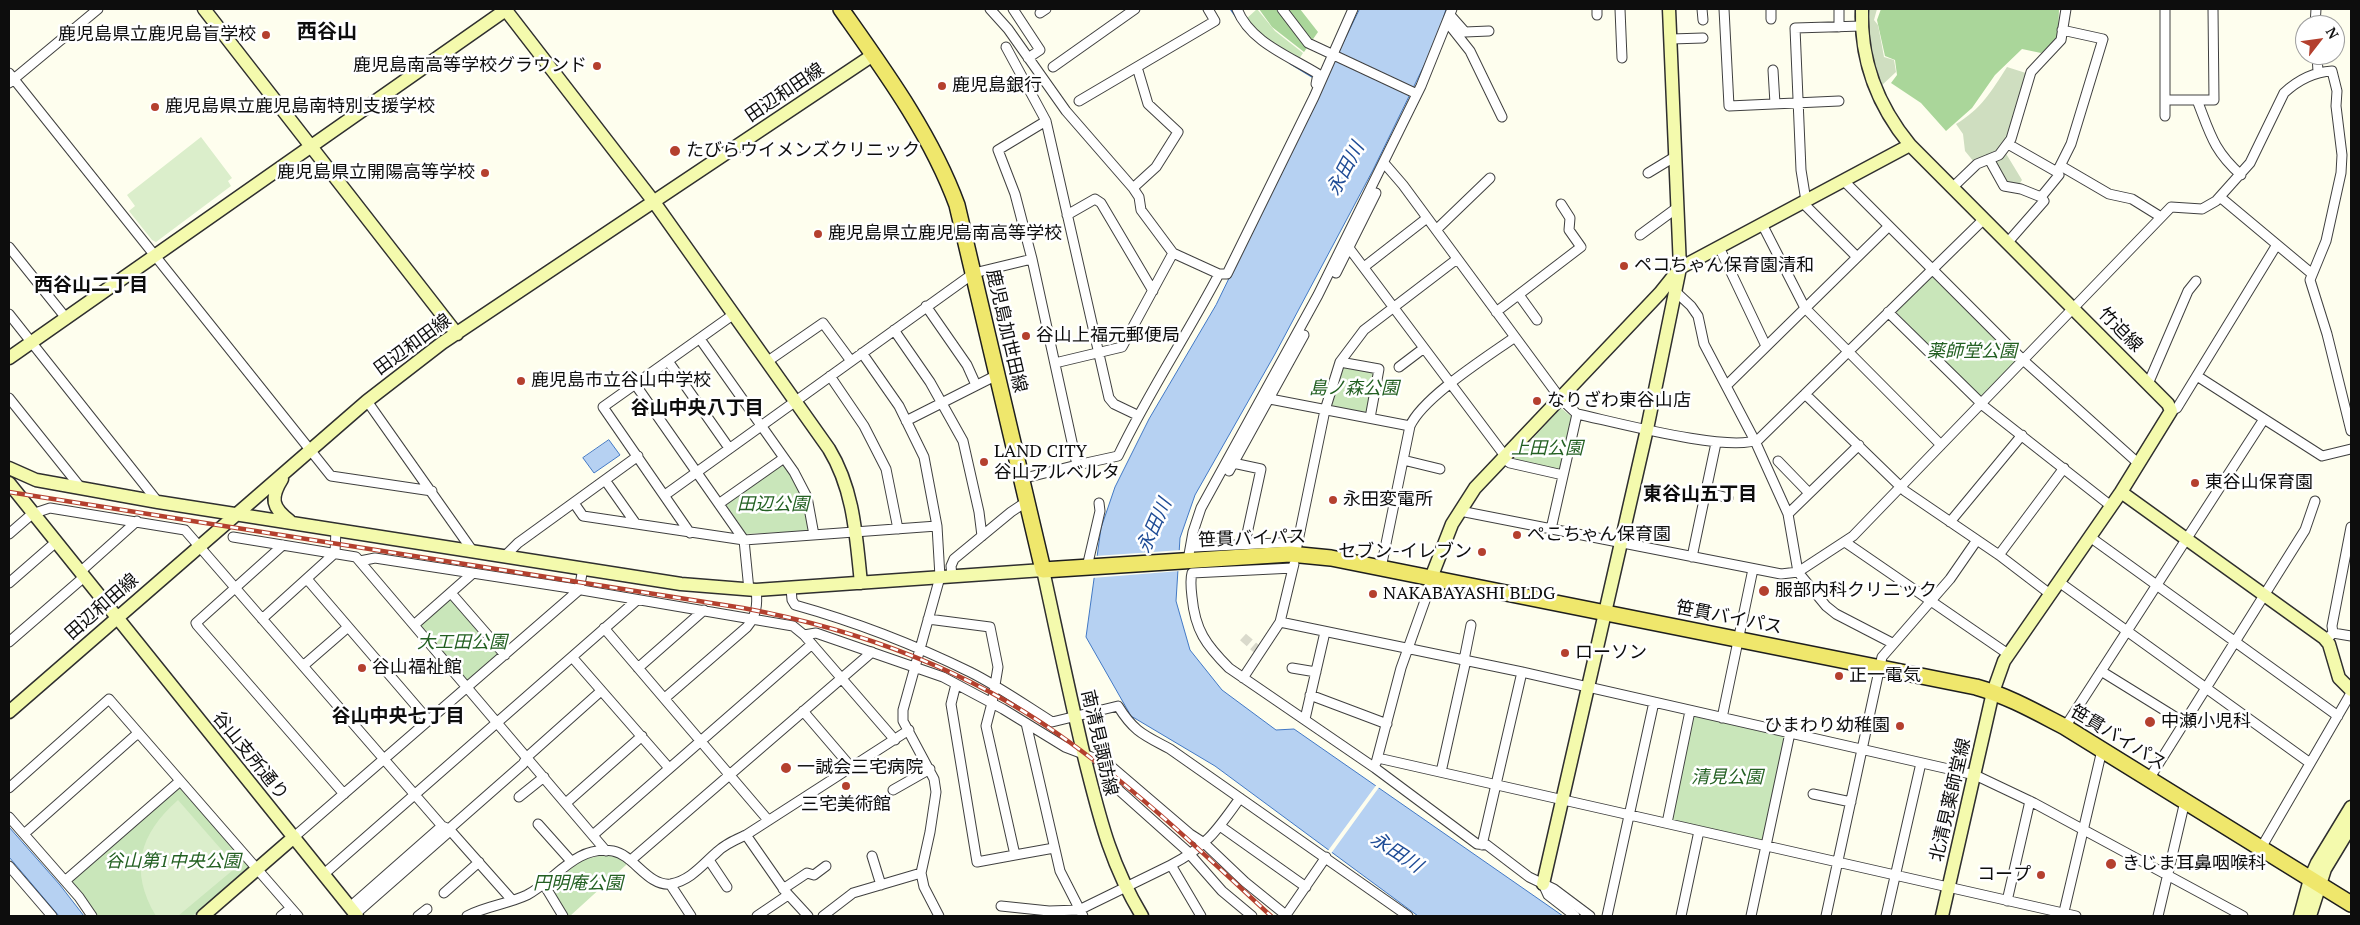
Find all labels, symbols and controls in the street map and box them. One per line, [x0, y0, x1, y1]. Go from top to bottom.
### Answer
north arrow [2295, 15, 2345, 65]
district label: 西谷山 [297, 20, 357, 44]
text: N [2322, 23, 2343, 42]
place label: 鹿児島県立鹿児島盲学校 [58, 24, 256, 46]
marker: 鹿児島県立鹿児島盲学校 [260, 29, 272, 41]
place label: 鹿児島南高等学校グラウンド [353, 55, 587, 77]
street label: 田辺和田線 [742, 59, 828, 127]
marker: 鹿児島南高等学校グラウンド [591, 60, 603, 72]
place label: 鹿児島銀行 [952, 75, 1042, 97]
marker: 鹿児島銀行 [936, 80, 948, 92]
place label: 鹿児島県立鹿児島南特別支援学校 [165, 96, 435, 118]
marker: 鹿児島県立鹿児島南特別支援学校 [149, 101, 161, 113]
water label: 永田川 [1323, 138, 1369, 200]
place label: たびらウイメンズクリニック [686, 140, 920, 162]
marker: たびらウイメンズクリニック [668, 144, 682, 158]
place label: 鹿児島県立開陽高等学校 [277, 162, 475, 184]
marker: 鹿児島県立開陽高等学校 [479, 167, 491, 179]
place label: 鹿児島県立鹿児島南高等学校 [828, 223, 1062, 245]
marker: 鹿児島県立鹿児島南高等学校 [812, 228, 824, 240]
place label: ペコちゃん保育園清和 [1634, 255, 1814, 277]
marker: ペコちゃん保育園清和 [1618, 260, 1630, 272]
street label: 鹿児島加世田線 [981, 267, 1031, 395]
district label: 西谷山二丁目 [34, 275, 148, 297]
street label: 竹迫線 [2093, 303, 2147, 357]
street label: 田辺和田線 [370, 310, 456, 380]
place label: 谷山上福元郵便局 [1036, 325, 1180, 347]
marker: 谷山上福元郵便局 [1020, 330, 1032, 342]
park label: 薬師堂公園 [1927, 341, 2017, 363]
place label: 鹿児島市立谷山中学校 [531, 370, 711, 392]
marker: 鹿児島市立谷山中学校 [515, 375, 527, 387]
park label: 島ノ森公園 [1309, 378, 1399, 400]
place label: なりざわ東谷山店 [1547, 390, 1691, 412]
marker: なりざわ東谷山店 [1531, 395, 1543, 407]
district label: 谷山中央八丁目 [631, 398, 763, 420]
park label: 上田公園 [1511, 438, 1583, 460]
place label: LAND CITY 谷山アルベルタ [994, 441, 1120, 484]
marker: LAND CITY 谷山アルベルタ [978, 456, 990, 468]
place label: 東谷山保育園 [2205, 472, 2313, 494]
marker: 東谷山保育園 [2189, 477, 2201, 489]
district label: 東谷山五丁目 [1643, 484, 1757, 506]
place label: 永田変電所 [1343, 489, 1433, 511]
park label: 田辺公園 [737, 494, 809, 516]
marker: 永田変電所 [1327, 494, 1339, 506]
water label: 永田川 [1133, 495, 1177, 557]
place label: ぺこちゃん保育園 [1527, 524, 1671, 546]
street label: 笹貫バイパス [1198, 526, 1306, 552]
marker: ぺこちゃん保育園 [1511, 529, 1523, 541]
place label: セブン-イレブン [1338, 541, 1472, 563]
marker: セブン-イレブン [1476, 546, 1488, 558]
street label: 田辺和田線 [61, 569, 143, 645]
place label: 服部内科クリニック [1775, 580, 1937, 602]
place label: NAKABAYASHI BLDG [1383, 583, 1555, 605]
marker: 服部内科クリニック [1757, 584, 1771, 598]
marker: NAKABAYASHI BLDG [1367, 588, 1379, 600]
street label: 笹貫バイパス [1674, 597, 1784, 639]
park label: 大工田公園 [417, 632, 507, 654]
place label: ローソン [1575, 642, 1647, 664]
marker: ローソン [1559, 647, 1571, 659]
place label: 谷山福祉館 [372, 657, 462, 679]
marker: 谷山福祉館 [356, 662, 368, 674]
place label: 正一電気 [1849, 665, 1921, 687]
marker: 正一電気 [1833, 670, 1845, 682]
street label: 南清見諏訪線 [1076, 688, 1122, 798]
street label: 笹貫バイパス [2066, 701, 2170, 775]
district label: 谷山中央七丁目 [332, 706, 464, 728]
street label: 谷山支所通り [208, 707, 292, 805]
place label: 中瀬小児科 [2161, 711, 2251, 733]
place label: ひまわり幼稚園 [1764, 715, 1890, 737]
marker: 中瀬小児科 [2143, 715, 2157, 729]
marker: ひまわり幼稚園 [1894, 720, 1906, 732]
street label: 北清見薬師堂線 [1926, 736, 1976, 864]
place label: 一誠会三宅病院 [797, 757, 923, 779]
marker: 一誠会三宅病院 [779, 761, 793, 775]
park label: 清見公園 [1691, 767, 1763, 789]
marker: 三宅美術館 [840, 780, 852, 792]
place label: 三宅美術館 [801, 794, 891, 816]
water label: 永田川 [1366, 828, 1426, 878]
park label: 谷山第1中央公園 [105, 851, 241, 873]
place label: きじま耳鼻咽喉科 [2122, 853, 2266, 875]
marker: きじま耳鼻咽喉科 [2104, 857, 2118, 871]
place label: コープ [1977, 864, 2031, 886]
marker: コープ [2035, 869, 2047, 881]
park label: 円明庵公園 [533, 873, 623, 895]

